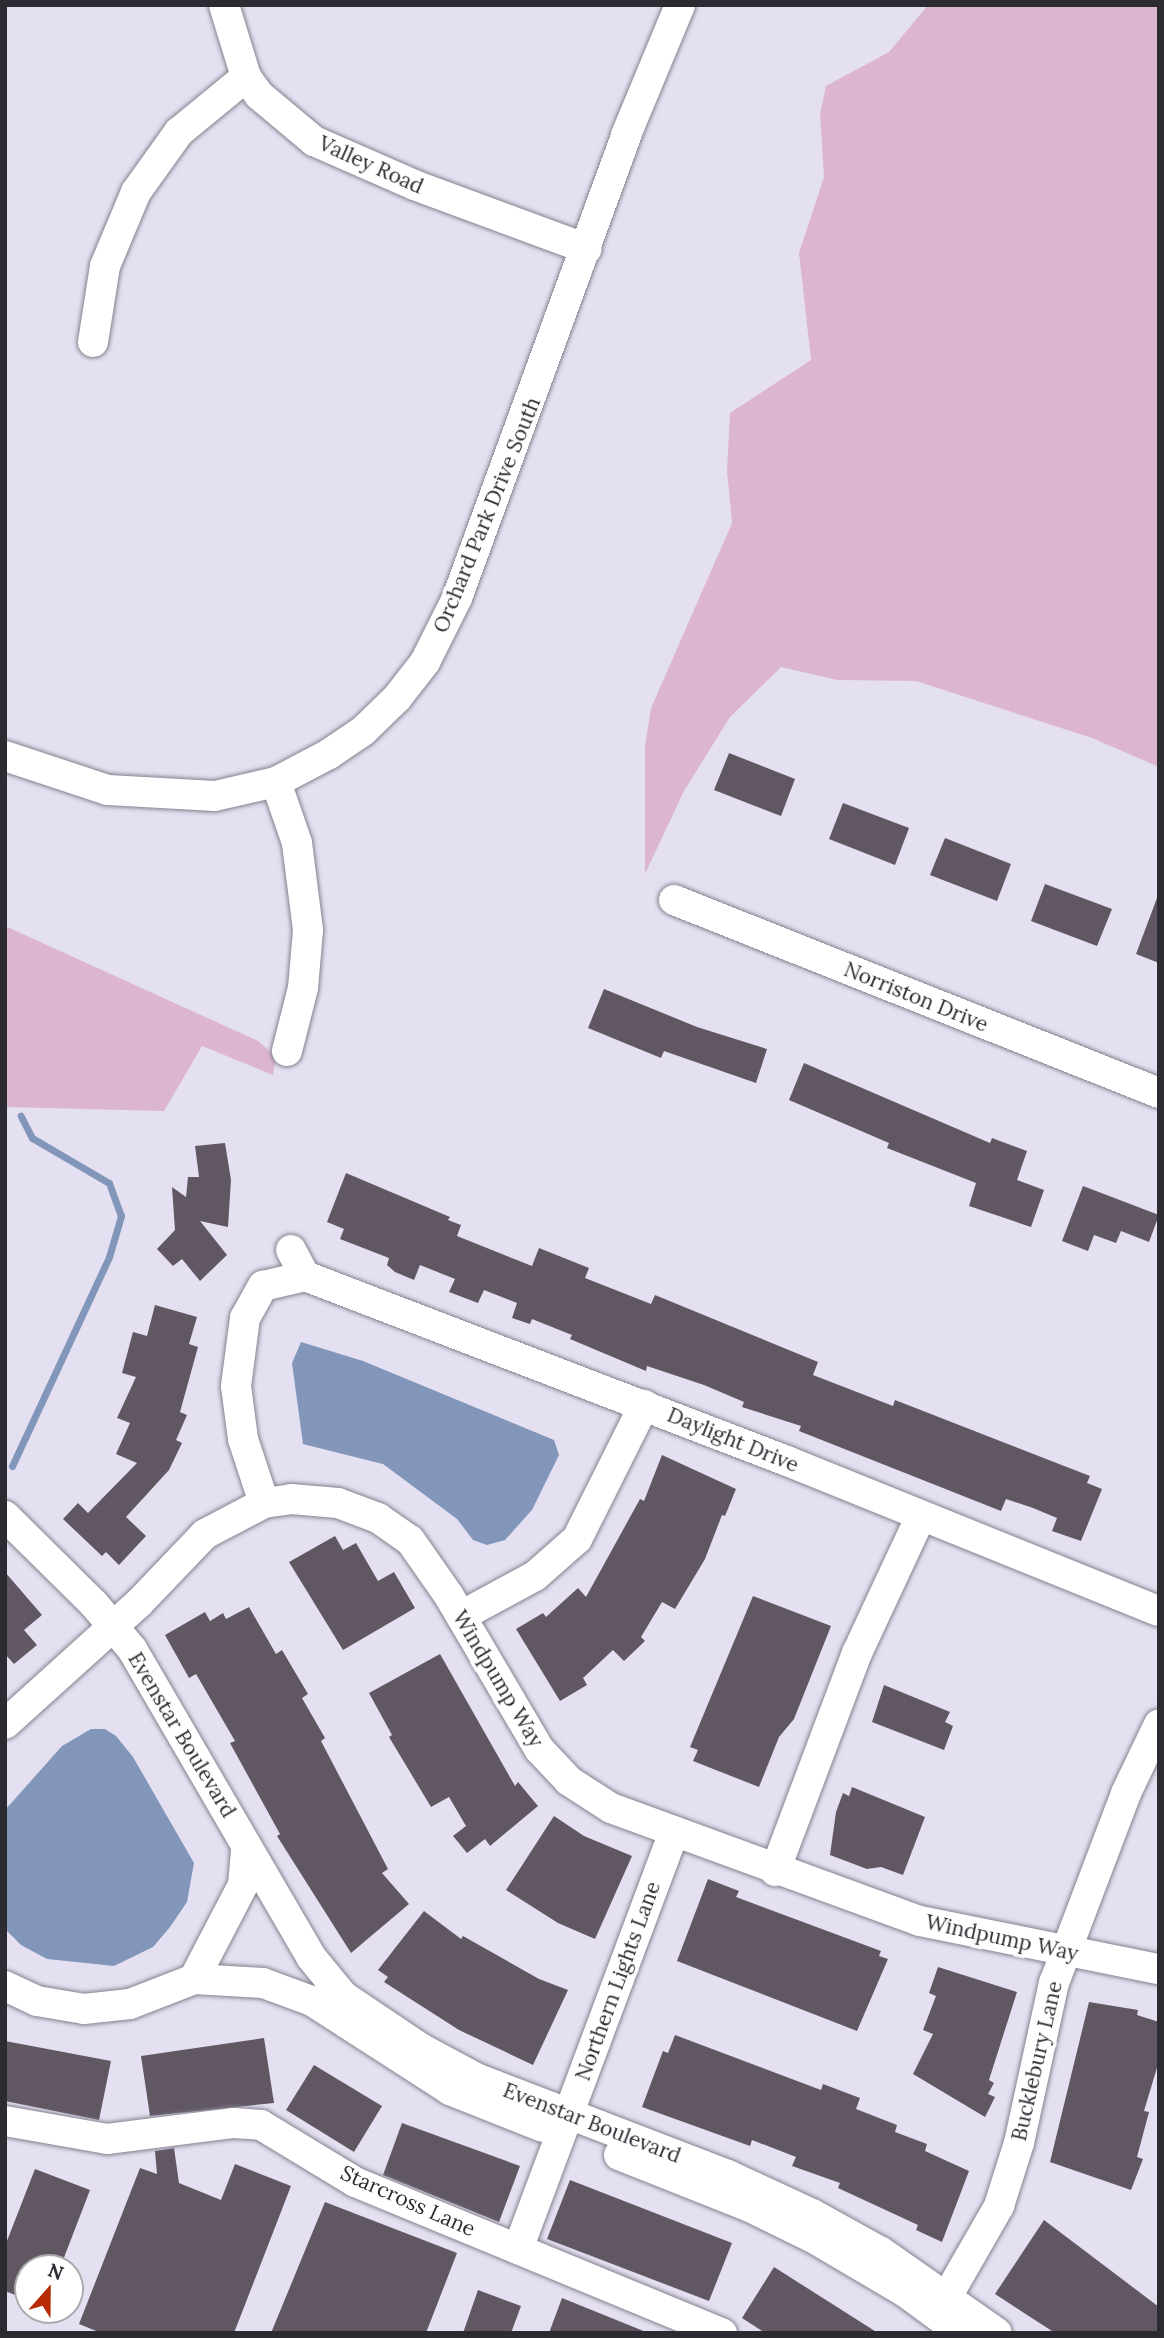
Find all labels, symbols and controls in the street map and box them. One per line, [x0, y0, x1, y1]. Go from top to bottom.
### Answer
street label: Valley Road [315, 131, 427, 199]
street label: Orchard Park Drive South [428, 393, 546, 637]
street label: Norriston Drive [840, 957, 992, 1037]
street label: Daylight Drive [664, 1402, 802, 1478]
street label: Windpump Way [447, 1606, 549, 1752]
street label: Evenstar Boulevard [123, 1648, 241, 1822]
street label: Northern Lights Lane [570, 1878, 666, 2084]
street label: Windpump Way [923, 1910, 1081, 1966]
street label: Bucklebury Lane [1006, 1979, 1068, 2143]
street label: Evenstar Boulevard [500, 2077, 684, 2169]
street label: Starcross Lane [337, 2160, 479, 2242]
north arrow [14, 2254, 84, 2324]
text: N [45, 2257, 67, 2285]

